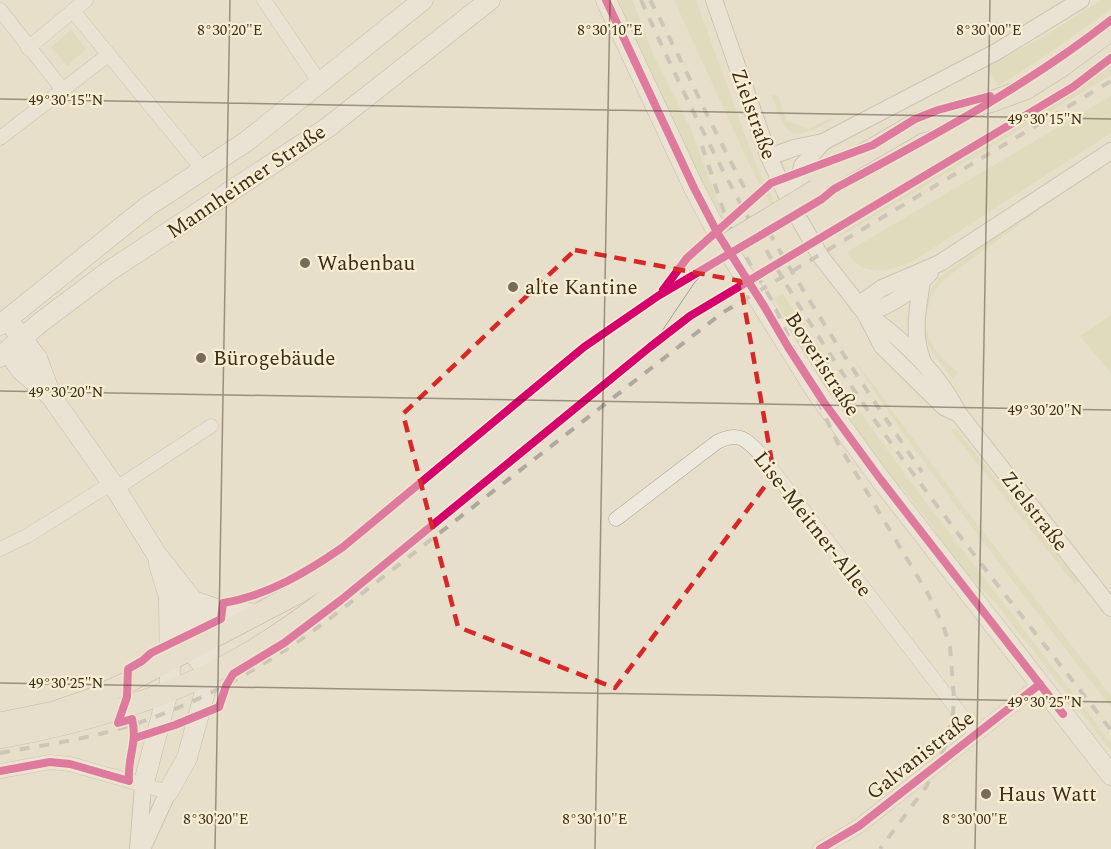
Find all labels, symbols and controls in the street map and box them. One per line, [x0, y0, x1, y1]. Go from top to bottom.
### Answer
text: 8°30'20"E [197, 19, 263, 42]
text: 8°30'10"E [577, 19, 643, 42]
text: 8°30'00"E [956, 19, 1022, 42]
street label: Zielstraße [722, 64, 784, 164]
text: 49°30'15"N [29, 89, 104, 112]
text: 49°30'15"N [1008, 108, 1083, 131]
street label: Mannheimer Straße [160, 116, 333, 247]
place label: Wabenbau [317, 248, 416, 280]
marker: Wabenbau [298, 256, 312, 270]
place label: alte Kantine [525, 272, 638, 304]
marker: alte Kantine [506, 280, 520, 294]
street label: Boveristraße [776, 306, 868, 423]
place label: Bürogebäude [213, 343, 336, 375]
marker: Bürogebäude [194, 351, 208, 365]
text: 49°30'20"N [29, 381, 104, 404]
text: 49°30'20"N [1008, 399, 1083, 422]
street label: Lise-Meitner-Allee [745, 445, 880, 604]
street label: Zielstraße [992, 464, 1076, 559]
text: 49°30'25"N [29, 672, 104, 695]
text: 49°30'25"N [1008, 691, 1083, 714]
street label: Galvanistraße [860, 703, 982, 808]
place label: Haus Watt [998, 779, 1097, 811]
marker: Haus Watt [979, 787, 993, 801]
text: 8°30'20"E [183, 808, 249, 831]
text: 8°30'10"E [562, 808, 628, 831]
text: 8°30'00"E [942, 808, 1008, 831]

